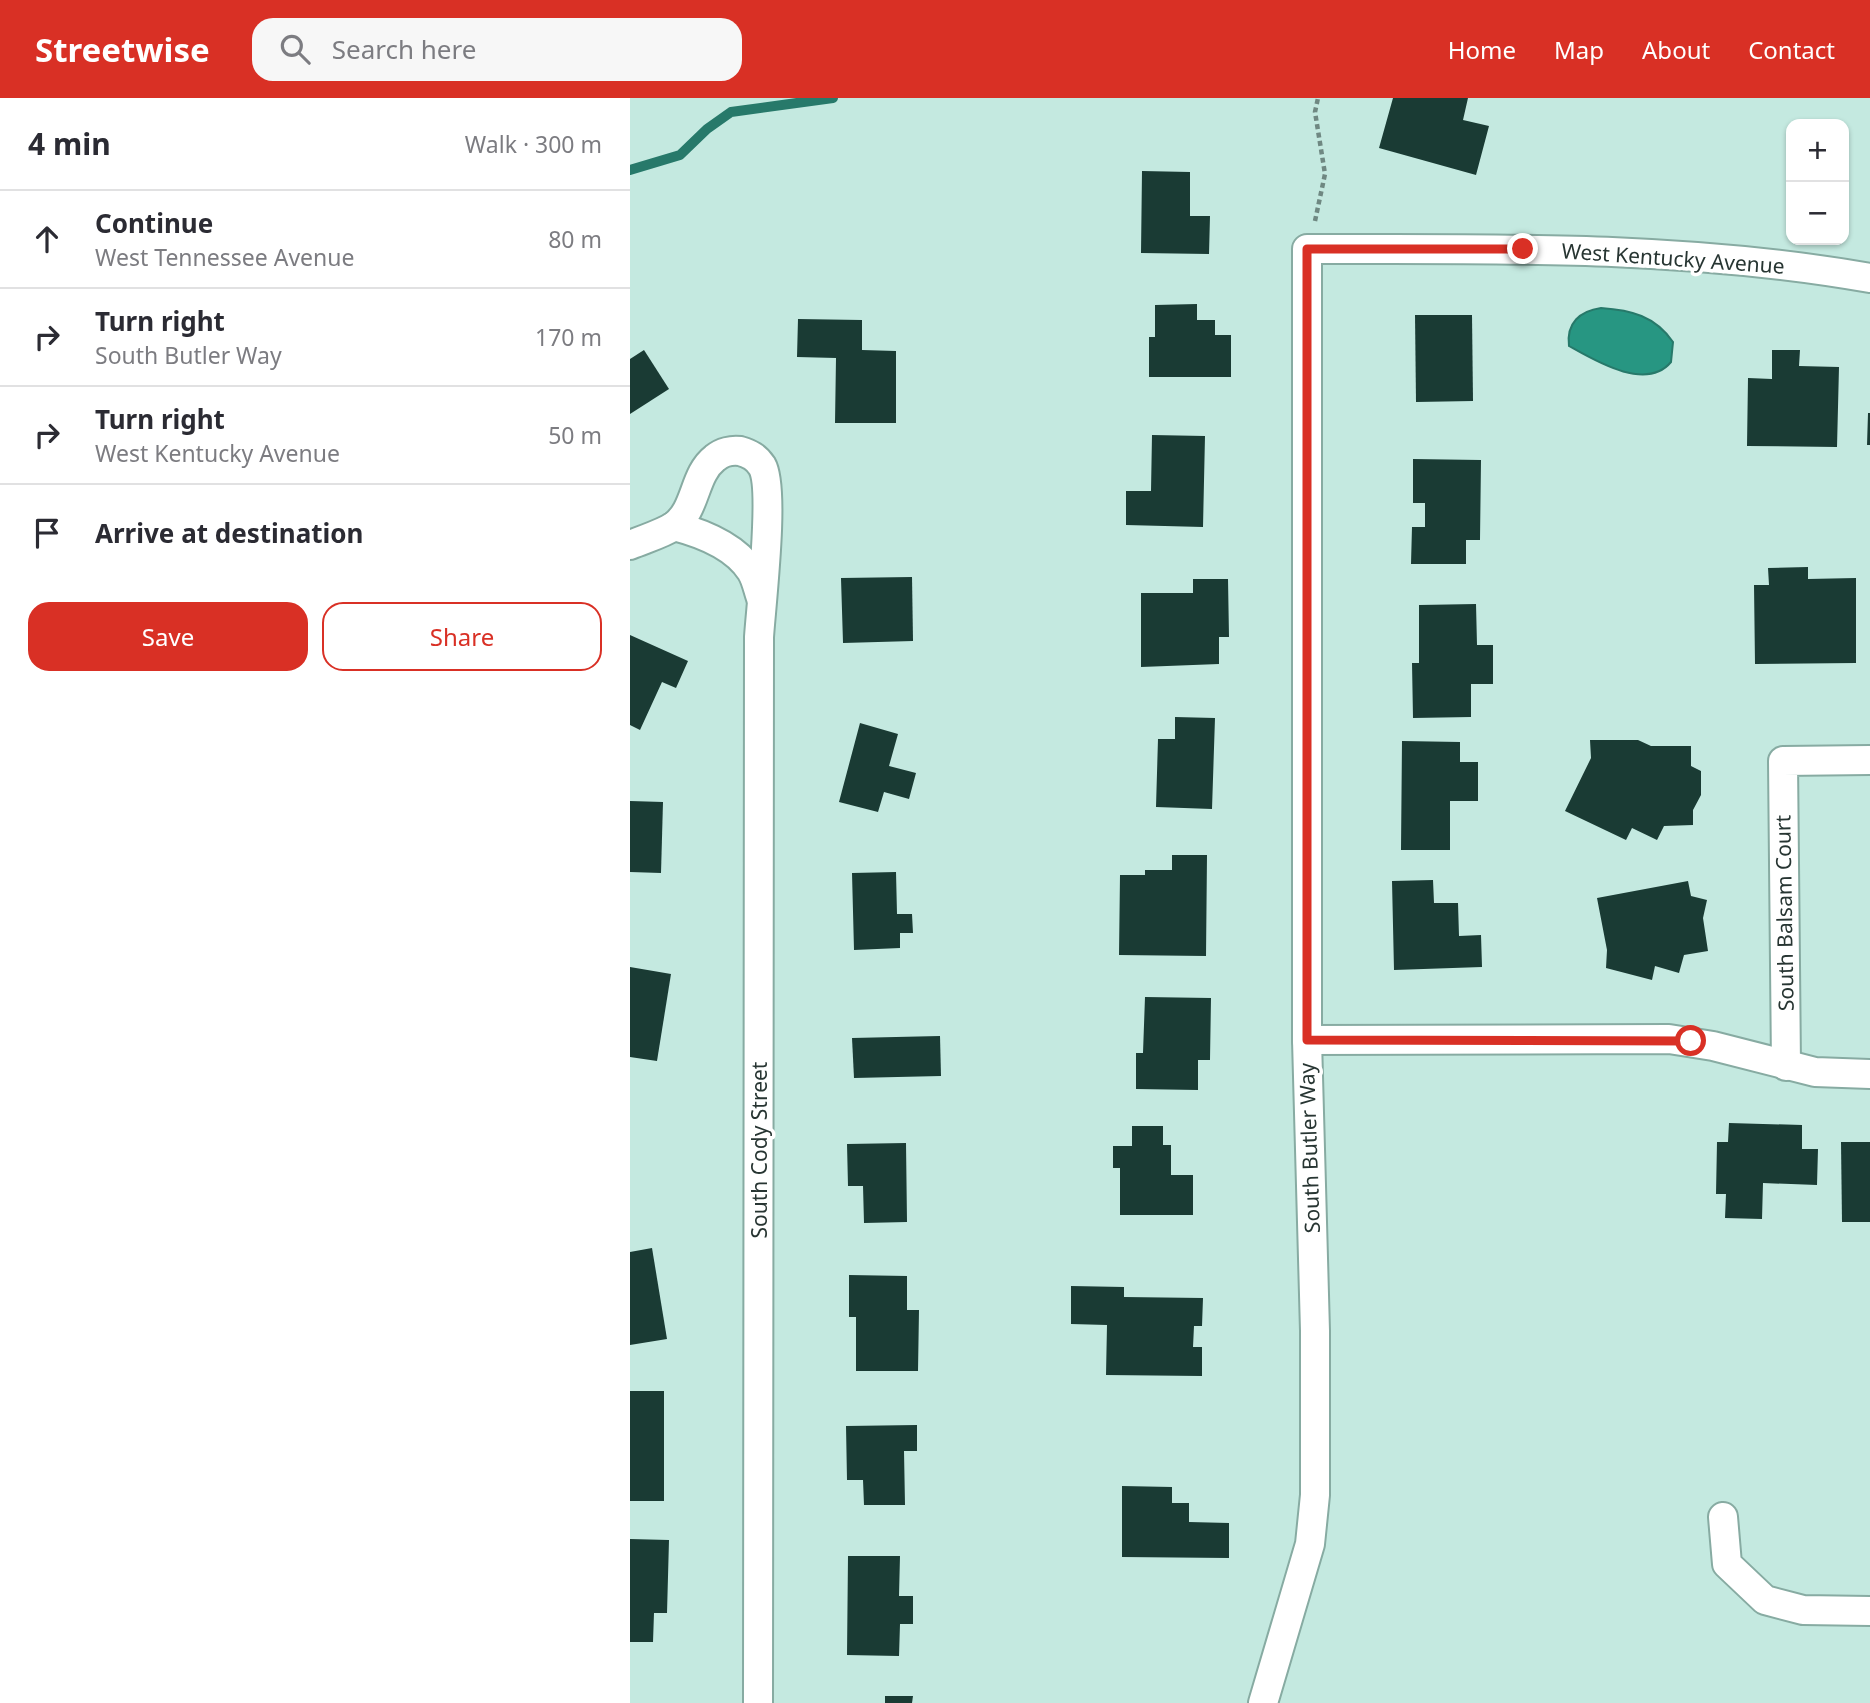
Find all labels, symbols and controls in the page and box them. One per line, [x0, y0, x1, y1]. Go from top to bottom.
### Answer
search box [252, 18, 742, 81]
text: Streetwise [35, 27, 210, 72]
icon: search [276, 30, 314, 68]
text: Search here [332, 31, 476, 67]
text: Home [1448, 33, 1516, 66]
text: Map [1554, 33, 1604, 66]
text: About [1642, 33, 1710, 66]
text: Contact [1748, 33, 1835, 66]
map controls [1786, 119, 1849, 245]
button: + [1786, 119, 1849, 182]
text: 4 min [28, 123, 111, 164]
text: Walk · 300 m [465, 128, 602, 160]
button: − [1786, 182, 1849, 245]
text: Continue [95, 205, 213, 241]
icon: ahead [28, 220, 66, 258]
text: 80 m [548, 223, 602, 255]
route end [1507, 233, 1538, 264]
street label: West Kentucky Avenue [1560, 236, 1786, 280]
text: West Tennessee Avenue [95, 241, 354, 273]
text: Turn right [95, 303, 225, 339]
icon: right [28, 318, 66, 356]
text: 170 m [535, 321, 602, 353]
text: South Butler Way [95, 339, 282, 371]
text: Turn right [95, 401, 225, 437]
icon: right [28, 416, 66, 454]
text: 50 m [548, 419, 602, 451]
text: West Kentucky Avenue [95, 437, 340, 469]
icon: arrive [28, 514, 66, 552]
text: Arrive at destination [95, 515, 364, 551]
button: Save [28, 602, 308, 671]
button: Share [322, 602, 602, 671]
street label: South Balsam Court [1768, 814, 1800, 1011]
route start [1675, 1025, 1706, 1056]
street label: South Cody Street [745, 1061, 773, 1238]
street label: South Butler Way [1292, 1062, 1326, 1234]

